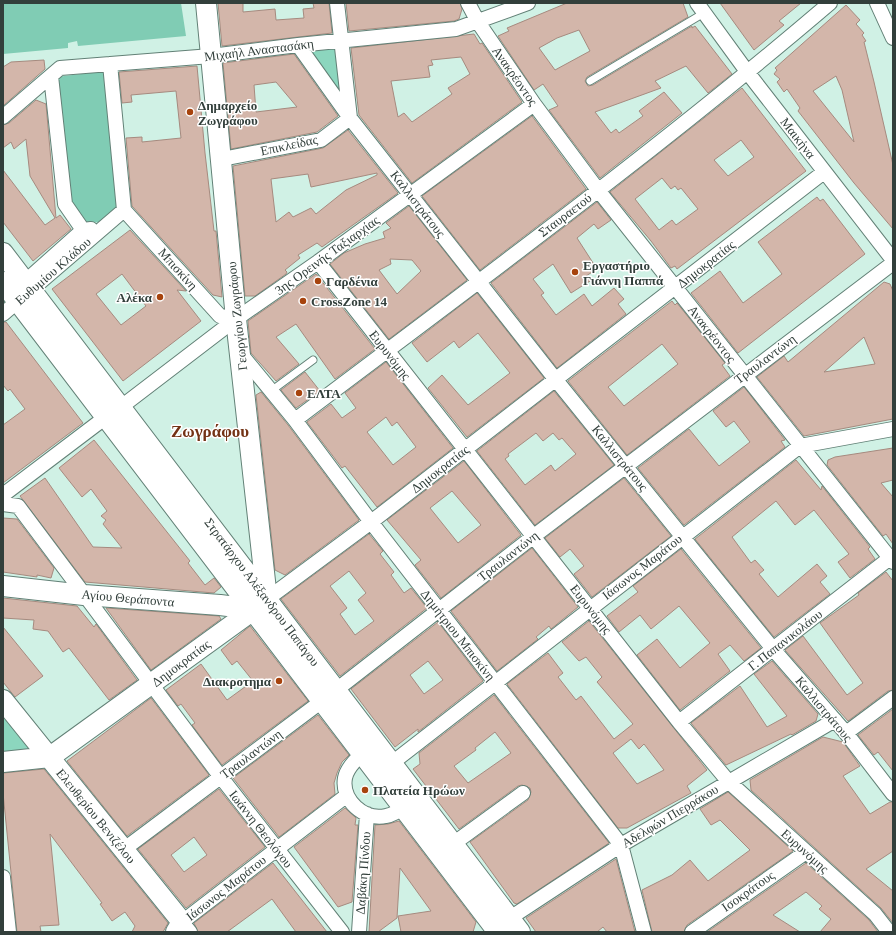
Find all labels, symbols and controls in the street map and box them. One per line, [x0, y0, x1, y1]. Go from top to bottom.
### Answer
street label: Μιχαήλ Αναστασάκη [203, 36, 315, 64]
street label: Ανακρέοντος [489, 43, 541, 109]
place label: Δημαρχείο Ζωγράφου [198, 98, 258, 128]
marker: Δημαρχείο Ζωγράφου [185, 107, 195, 117]
street label: Μαικήνα [777, 115, 819, 162]
street label: Επικλείδας [259, 131, 320, 158]
street label: Καλλιστράτους [387, 168, 449, 241]
street label: Σταυραετού [535, 190, 595, 240]
street label: 3ης Ορεινής Ταξιαρχίας [272, 212, 383, 298]
street label: Ευθυμίου Κλάδου [12, 234, 94, 308]
street label: Δημοκρατίας [674, 236, 739, 291]
street label: Μπισκίνη [155, 245, 201, 293]
place label: Εργαστήριο Γιάννη Παππά [583, 258, 664, 288]
street label: Γεωργίου Ζωγράφου [224, 261, 250, 371]
marker: Εργαστήριο Γιάννη Παππά [570, 267, 580, 277]
place label: Γαρδένια [326, 274, 379, 289]
marker: Γαρδένια [313, 276, 323, 286]
place label: Αλέκα [117, 290, 153, 305]
marker: Αλέκα [155, 292, 165, 302]
place label: CrossZone 14 [311, 294, 387, 309]
marker: CrossZone 14 [298, 296, 308, 306]
street label: Ανακρέοντος [685, 302, 740, 366]
street label: Ευρυνόμης [366, 327, 414, 383]
street label: Τραυλαντώνη [731, 331, 799, 387]
place label: ΕΛΤΑ [307, 386, 341, 401]
marker: ΕΛΤΑ [294, 388, 304, 398]
district label: Ζωγράφου [171, 422, 249, 441]
street label: Καλλιστράτους [589, 422, 652, 495]
street label: Δημοκρατίας [408, 441, 473, 496]
street label: Στρατάρχου Αλέξανδρου Παπάγου [201, 515, 323, 669]
street label: Τραυλαντώνη [475, 527, 542, 584]
street label: Ιάσωνος Μαράτου [599, 531, 685, 603]
street label: Ευρυνόμης [567, 581, 615, 637]
street label: Αγίου Θεράποντα [81, 586, 175, 610]
street label: Δημήτριου Μπισκίνη [418, 586, 498, 684]
street label: Γ. Παπανικολάου [745, 606, 825, 674]
street label: Δημοκρατίας [149, 636, 214, 690]
street label: Καλλιστράτους [792, 673, 856, 745]
place label: Διακροτημα [203, 674, 272, 689]
marker: Διακροτημα [274, 676, 284, 686]
street label: Τραυλαντώνη [217, 726, 285, 782]
street label: Ελευθερίου Βενιζέλου [53, 766, 139, 866]
street label: Αδελφών Πιερράκου [619, 781, 721, 851]
place label: Πλατεία Ηρώων [373, 783, 465, 798]
marker: Πλατεία Ηρώων [360, 785, 370, 795]
street label: Ιωάννη Θεολόγου [226, 787, 296, 871]
street label: Ευρυνόμης [778, 826, 832, 877]
street label: Δαβάκη Πίνδου [353, 831, 373, 915]
street label: Ιάσωνος Μαράτου [183, 852, 269, 924]
street label: Ισοκράτους [719, 867, 778, 915]

